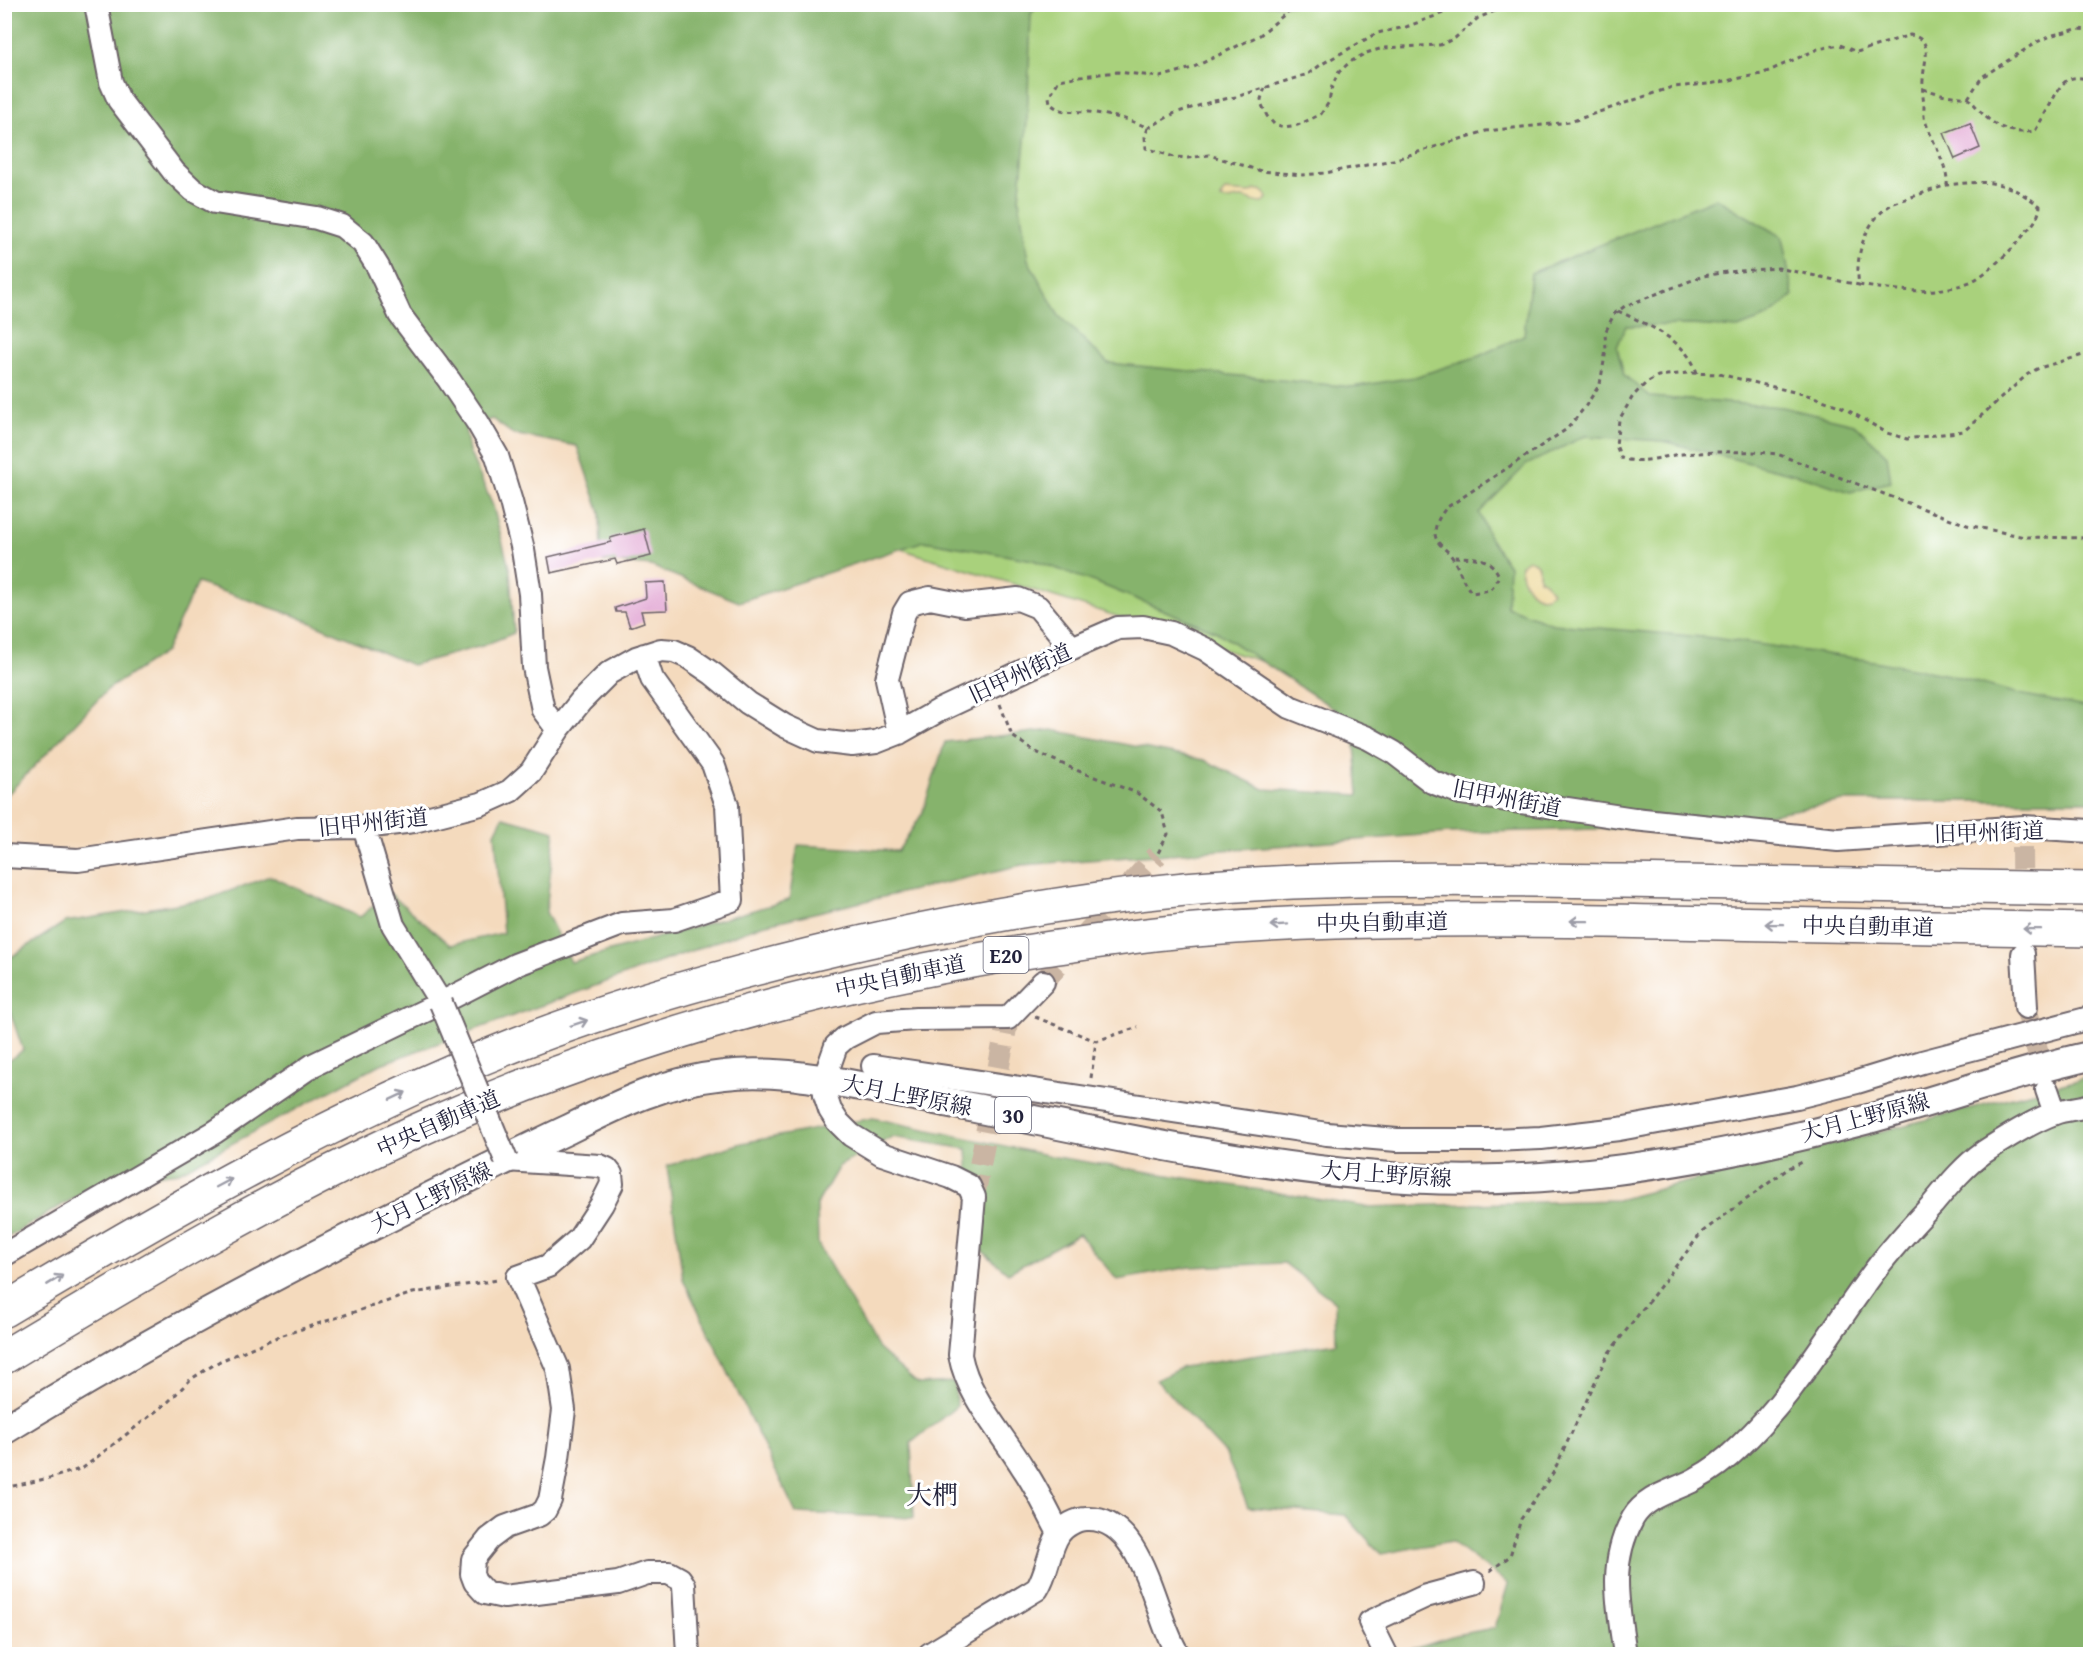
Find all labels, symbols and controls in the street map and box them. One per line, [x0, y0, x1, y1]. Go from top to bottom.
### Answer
street label: 旧甲州街道 [963, 635, 1077, 711]
street label: 旧甲州街道 [1450, 772, 1564, 824]
street label: 旧甲州街道 [317, 800, 429, 844]
street label: 旧甲州街道 [1933, 814, 2045, 850]
street label: 中央自動車道 [1316, 905, 1448, 939]
street label: 中央自動車道 [1802, 909, 1934, 943]
one-way arrow [1570, 915, 1590, 926]
one-way arrow [1765, 918, 1785, 930]
one-way arrow [1270, 919, 1290, 930]
one-way arrow [2023, 923, 2043, 934]
road number: E20 [984, 937, 1028, 973]
street label: 中央自動車道 [832, 947, 968, 1005]
one-way arrow [569, 1016, 588, 1027]
street label: 大月上野原線 [839, 1067, 975, 1123]
street label: 中央自動車道 [371, 1082, 505, 1164]
street label: 大月上野原線 [1797, 1084, 1933, 1150]
one-way arrow [389, 1090, 407, 1102]
road number: 30 [995, 1097, 1031, 1133]
street label: 大月上野原線 [1319, 1153, 1453, 1195]
street label: 大月上野原線 [365, 1154, 497, 1240]
one-way arrow [214, 1177, 232, 1188]
one-way arrow [46, 1274, 63, 1286]
district label: 大椚 [906, 1475, 958, 1514]

